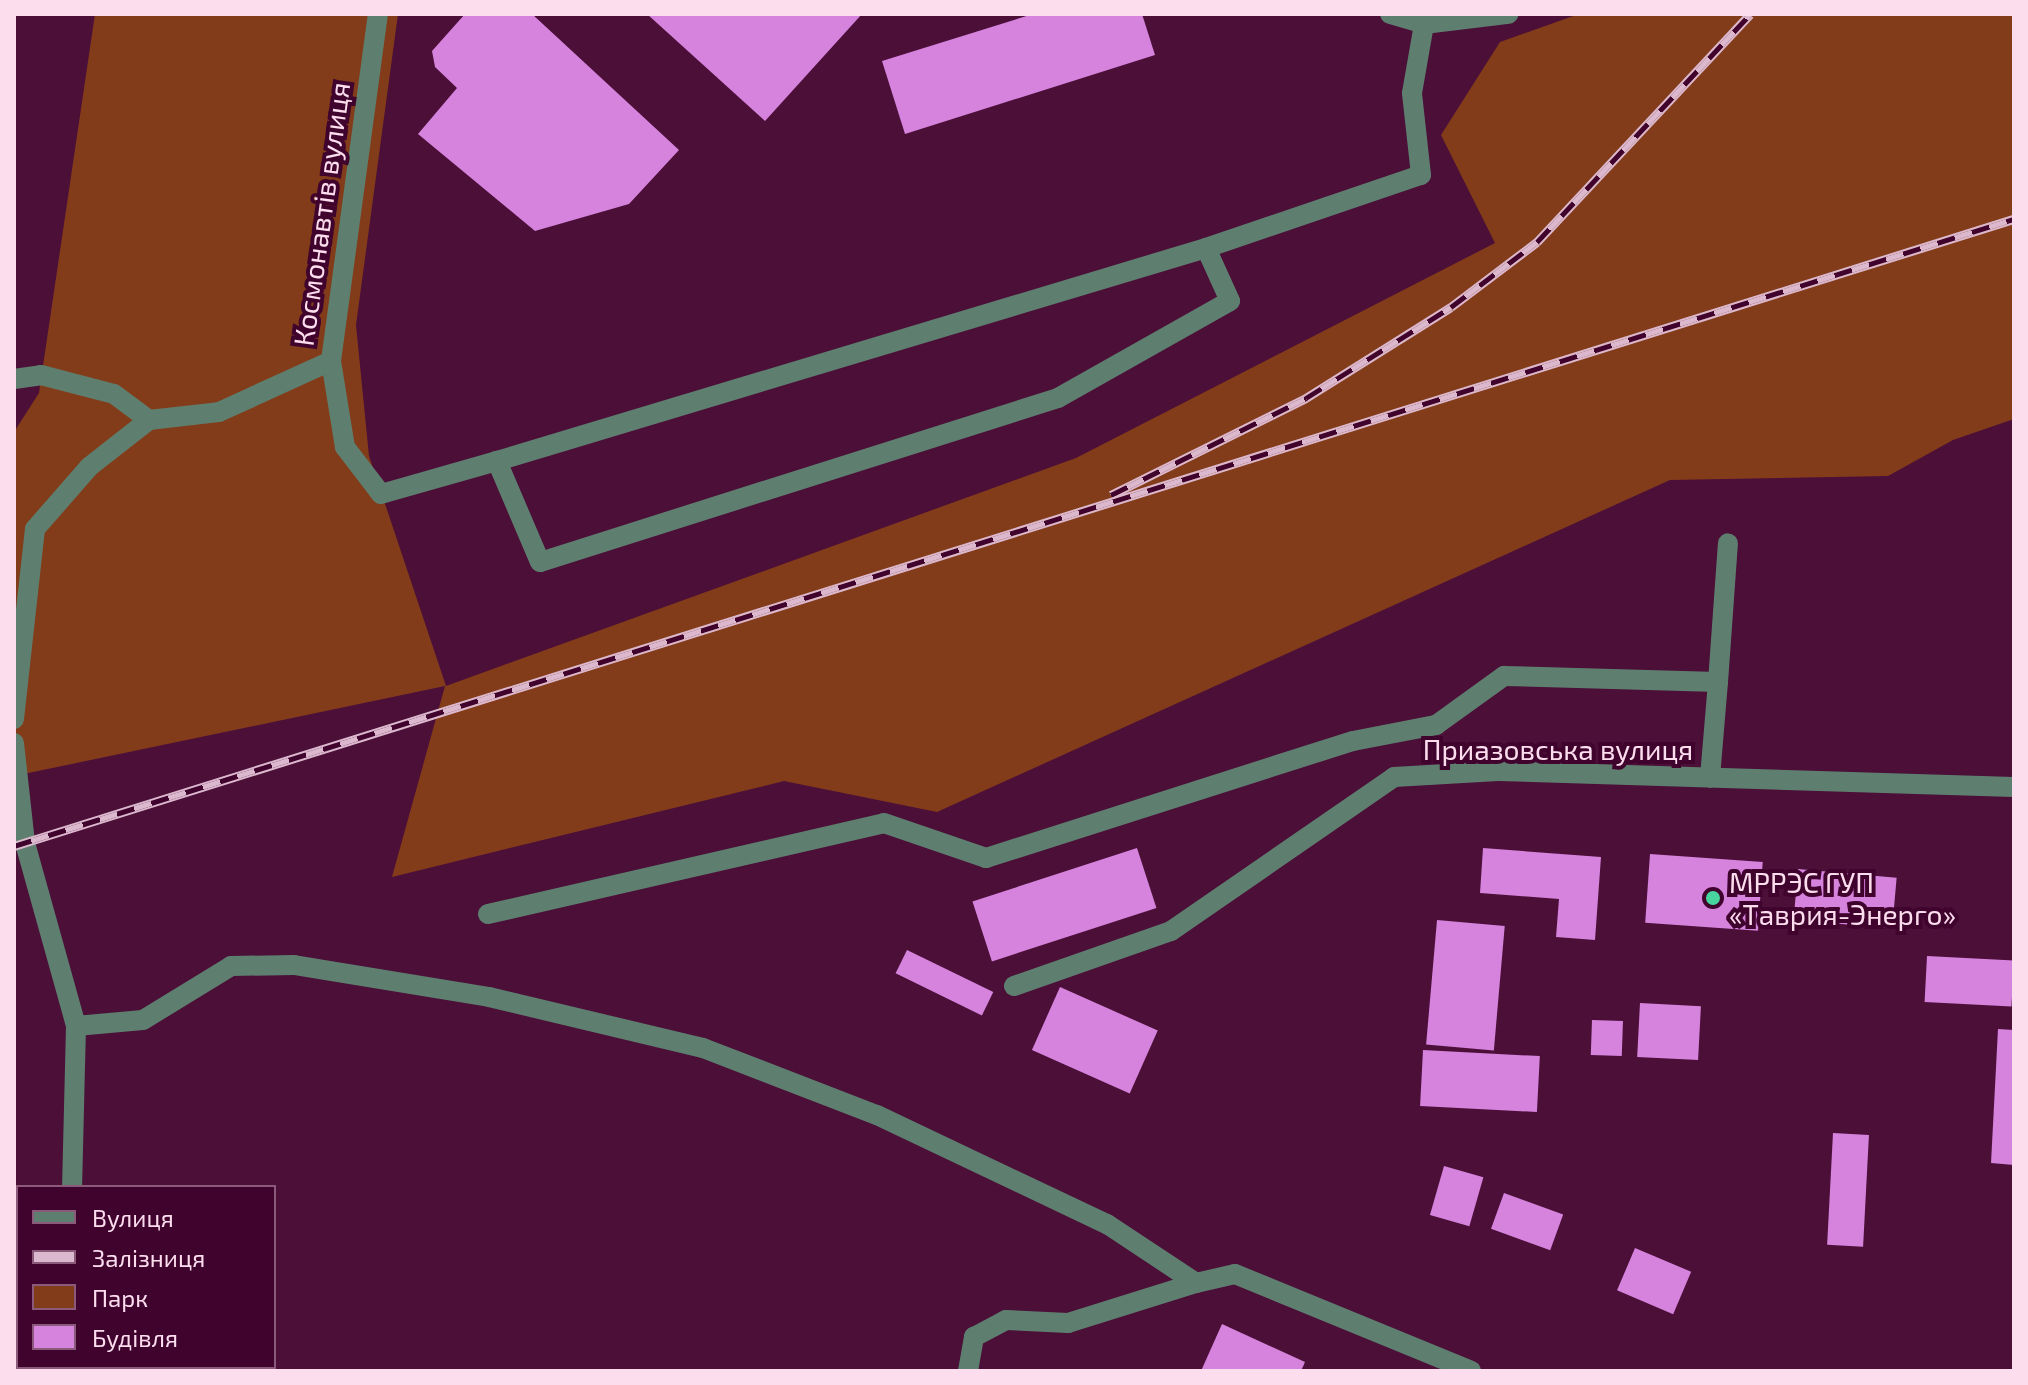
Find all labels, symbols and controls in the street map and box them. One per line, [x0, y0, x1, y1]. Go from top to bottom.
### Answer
street label: Космонавтів вулиця [286, 80, 356, 348]
street label: Приазовська вулиця [1423, 732, 1693, 766]
place label: МРРЭС ГУП «Таврия-Энерго» [1729, 865, 1956, 931]
marker: МРРЭС ГУП «Таврия-Энерго» [1704, 889, 1722, 907]
legend [16, 1185, 276, 1369]
text: Вулиця [92, 1203, 174, 1232]
text: Залізниця [92, 1243, 205, 1272]
text: Парк [92, 1283, 148, 1312]
text: Будівля [92, 1323, 178, 1352]

